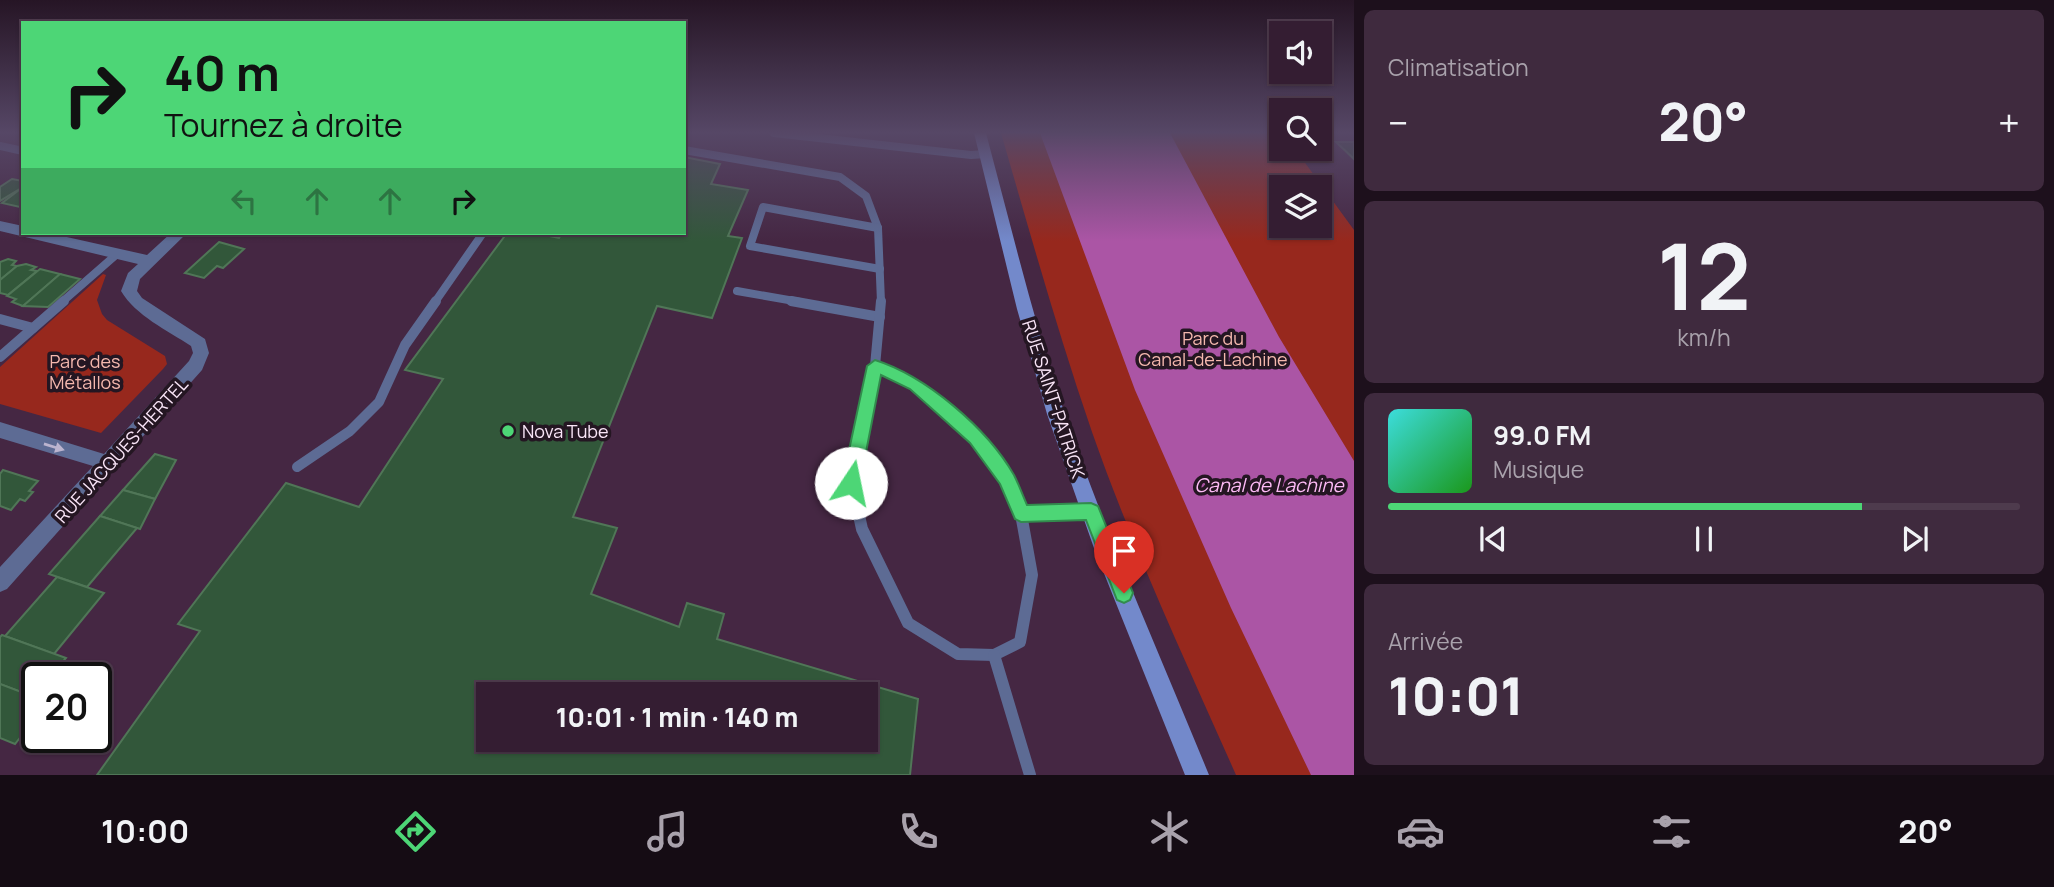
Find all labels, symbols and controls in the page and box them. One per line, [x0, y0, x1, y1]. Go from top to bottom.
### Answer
map controls [1269, 21, 1332, 238]
button: sound [1269, 21, 1332, 84]
text: 40 m [164, 39, 280, 106]
icon: right [49, 49, 140, 140]
text: Climatisation [1388, 51, 1529, 83]
text: 20° [1658, 86, 1748, 157]
text: − [1388, 96, 1409, 148]
text: + [1998, 96, 2020, 148]
button: search [1269, 98, 1332, 161]
text: Tournez à droite [164, 103, 403, 147]
button: layers [1269, 175, 1332, 238]
icon: left [225, 182, 263, 220]
icon: ahead [298, 182, 336, 220]
icon: ahead [371, 182, 409, 220]
icon: right [444, 182, 482, 220]
text: 12 [1657, 213, 1751, 337]
street label: RUE SAINT-PATRICK [1017, 317, 1091, 482]
text: km/h [1677, 321, 1731, 353]
park label: Parc du Canal-de-Lachine [1138, 326, 1288, 371]
park label: Parc des Métallos [49, 349, 121, 394]
street label: RUE JACQUES-HERTEL [49, 372, 193, 528]
text: 99.0 FM [1493, 417, 1591, 453]
place label: Nova Tube [522, 419, 609, 443]
marker: Nova Tube [500, 423, 516, 439]
one-way arrow [44, 442, 65, 452]
position arrow [814, 446, 888, 520]
text: Musique [1493, 453, 1584, 485]
water label: Canal de Lachine [1194, 472, 1345, 498]
icon: previous [1474, 520, 1512, 558]
icon: pause [1685, 520, 1723, 558]
icon: next [1896, 520, 1934, 558]
pin [1094, 521, 1154, 593]
icon: arrive [1105, 532, 1143, 570]
text: Arrivée [1388, 625, 1463, 657]
text: 10:01 [1388, 660, 1524, 731]
speed limit sign: 20 [21, 662, 112, 753]
text: 10:01 · 1 min · 140 m [556, 699, 798, 735]
icon: directions [391, 807, 440, 856]
icon: music [643, 807, 692, 856]
icon: phone [894, 807, 943, 856]
icon: climate [1145, 807, 1194, 856]
icon: car [1396, 807, 1445, 856]
icon: filters [1647, 807, 1696, 856]
text: 10:00 [101, 809, 189, 853]
text: 20° [1898, 809, 1953, 853]

